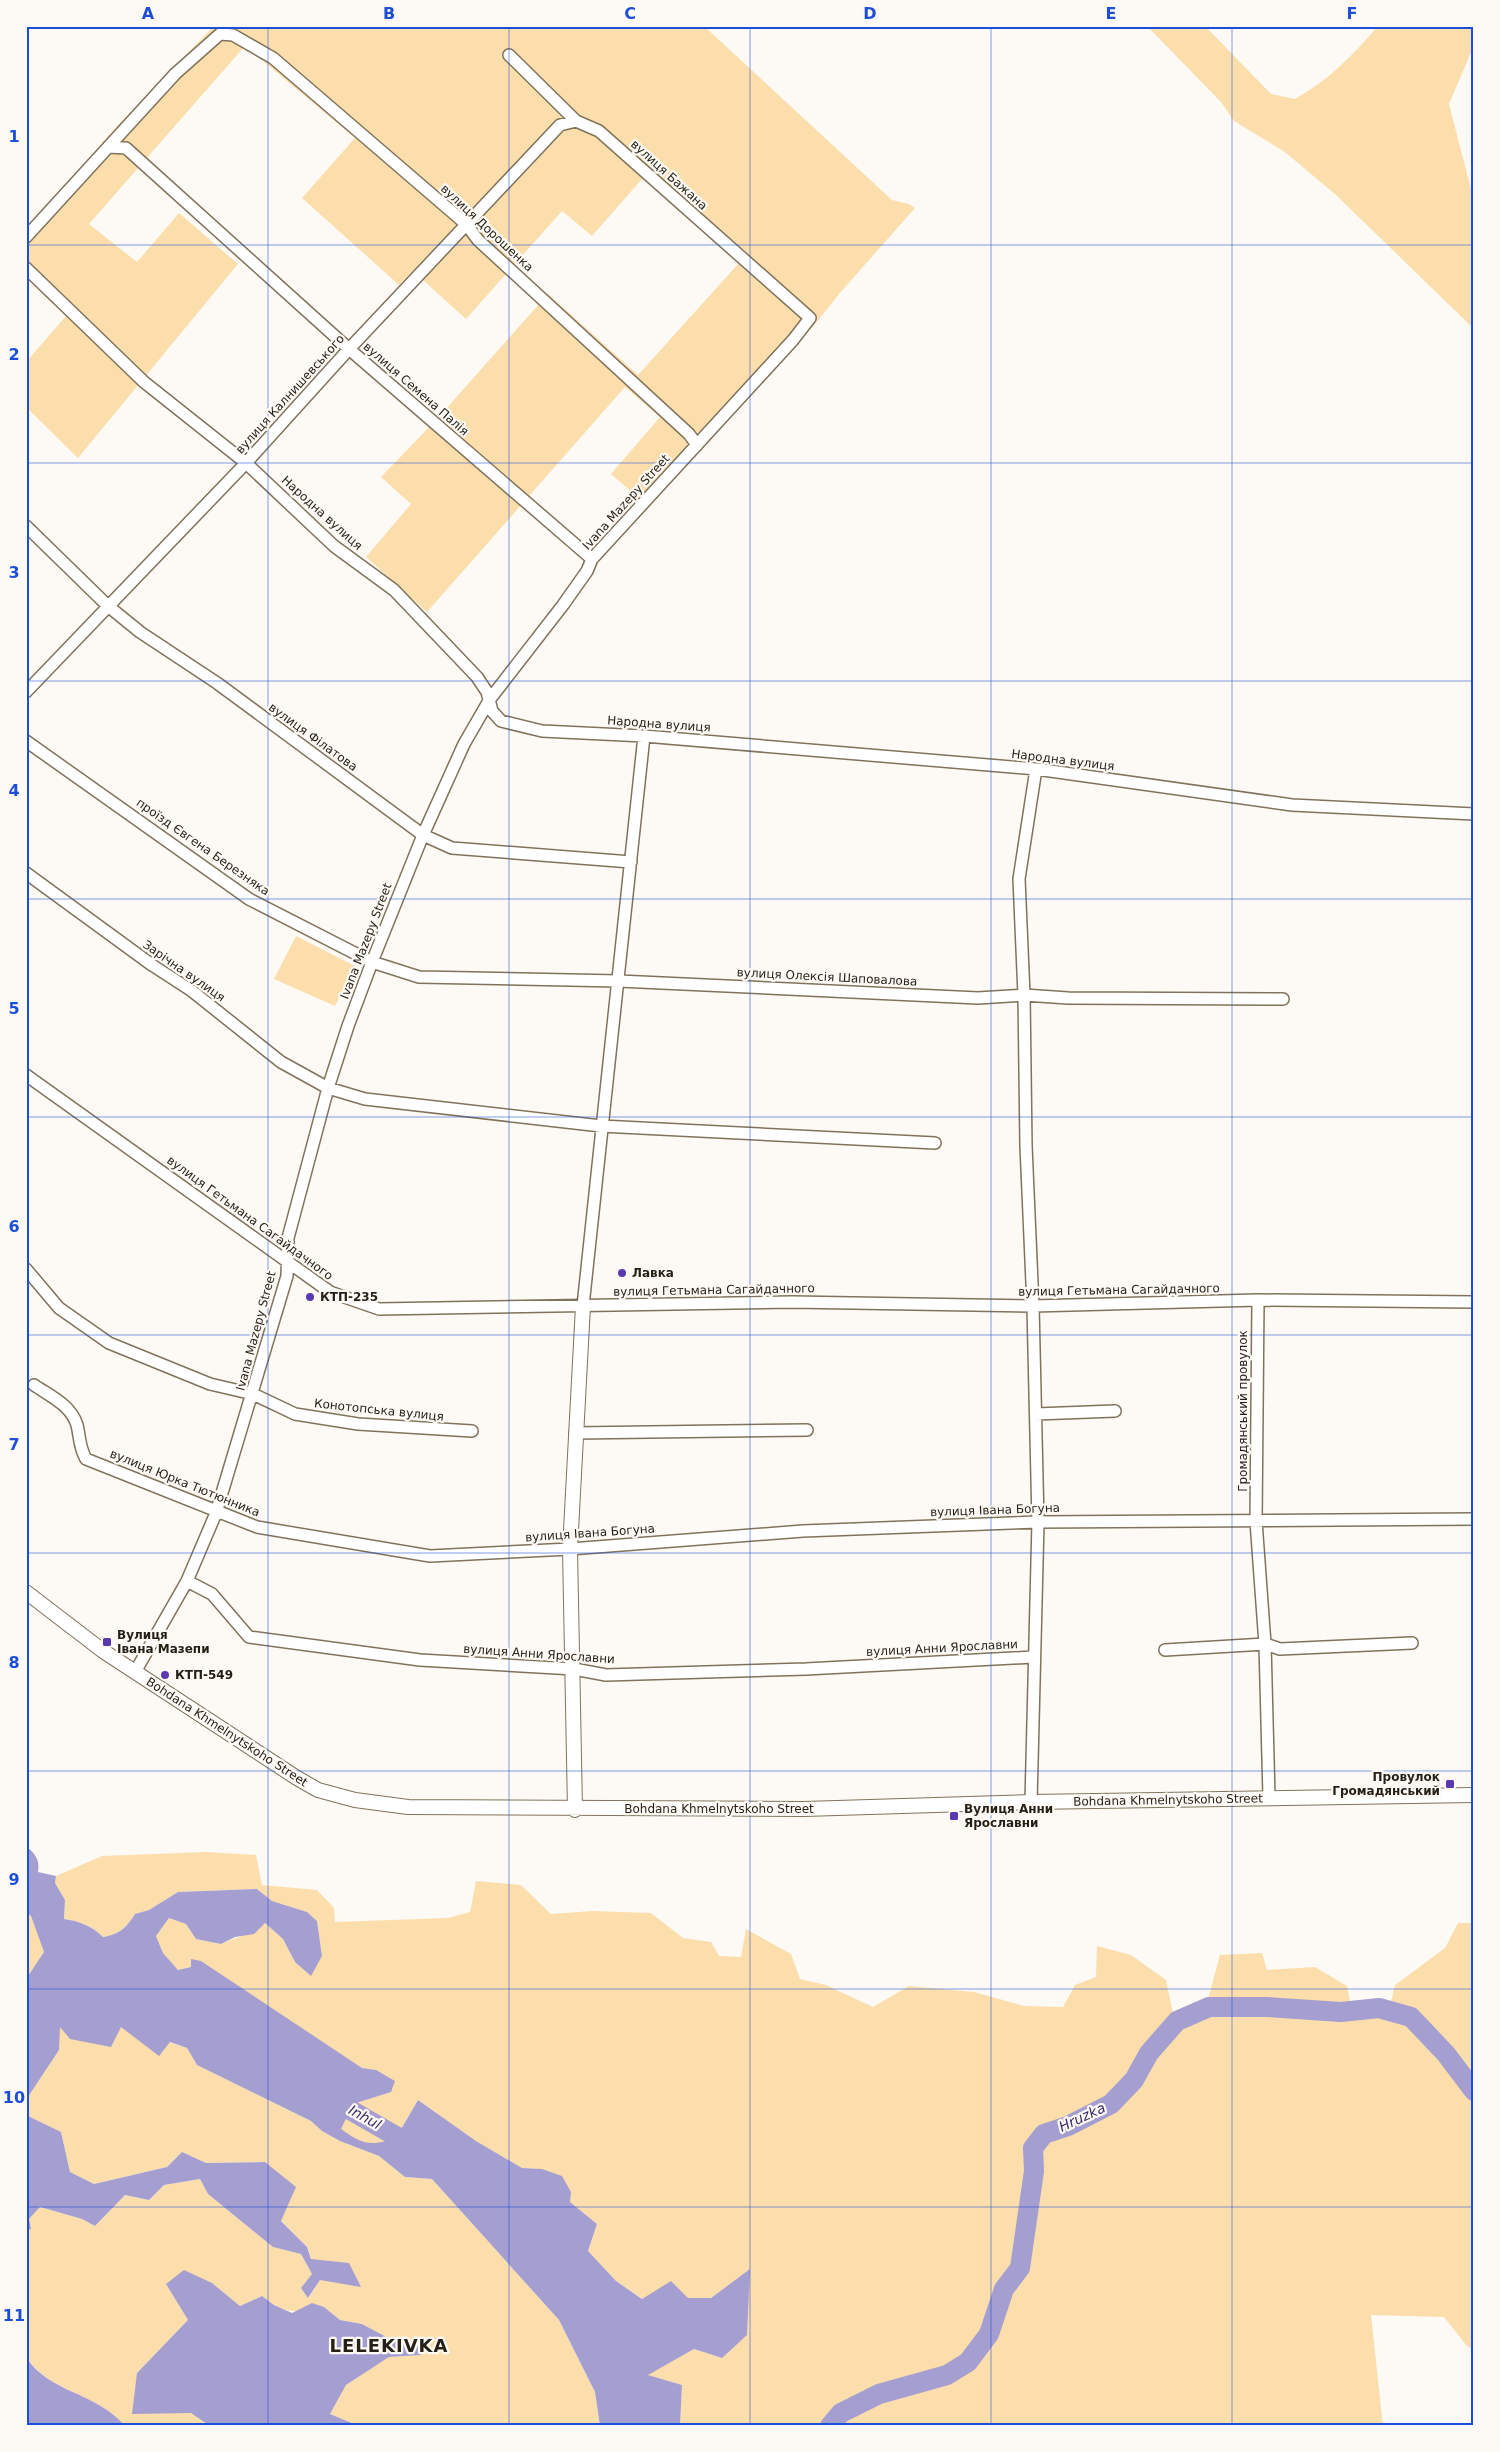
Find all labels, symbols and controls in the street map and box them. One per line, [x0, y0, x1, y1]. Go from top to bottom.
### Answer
text: A [142, 4, 155, 23]
text: B [383, 4, 395, 23]
text: C [624, 4, 636, 23]
text: D [863, 4, 877, 23]
text: E [1106, 4, 1116, 23]
text: F [1347, 4, 1357, 23]
text: 1 [8, 127, 20, 146]
street label: вулиця Бажана [628, 137, 710, 213]
street label: вулиця Дорошенка [438, 182, 536, 274]
street label: вулиця Калнишевського [233, 332, 347, 456]
street label: вулиця Семена Палія [361, 340, 471, 438]
text: 2 [8, 345, 20, 364]
street label: Ivana Mazepy Street [580, 451, 673, 552]
street label: Народна вулиця [279, 473, 365, 553]
text: 3 [8, 563, 20, 582]
street label: вулиця Філатова [266, 700, 360, 774]
street label: Народна вулиця [607, 713, 711, 735]
street label: Народна вулиця [1011, 747, 1115, 773]
text: 4 [8, 781, 20, 800]
street label: проїзд Євгена Березняка [134, 796, 272, 898]
street label: Ivana Mazepy Street [337, 881, 395, 1001]
street label: Зарічна вулиця [140, 937, 228, 1005]
street label: вулиця Олексія Шаповалова [736, 965, 918, 989]
text: 5 [8, 999, 20, 1018]
street label: вулиця Гетьмана Сагайдачного [164, 1153, 336, 1283]
text: 6 [8, 1217, 20, 1236]
place label: Лавка [632, 1266, 674, 1280]
marker: Лавка [616, 1267, 628, 1279]
street label: Ivana Mazepy Street [233, 1269, 279, 1392]
street label: вулиця Гетьмана Сагайдачного [613, 1281, 815, 1299]
street label: вулиця Гетьмана Сагайдачного [1018, 1281, 1220, 1299]
place label: КТП-235 [320, 1290, 378, 1304]
marker: КТП-235 [304, 1291, 316, 1303]
street label: Громадянський провулок [1236, 1330, 1250, 1492]
street label: Конотопська вулиця [313, 1396, 445, 1424]
text: 7 [8, 1435, 20, 1454]
street label: вулиця Юрка Тютюнника [108, 1446, 262, 1520]
street label: вулиця Івана Богуна [930, 1501, 1060, 1519]
street label: вулиця Івана Богуна [525, 1521, 655, 1545]
place label: Вулиця Івана Мазепи [117, 1628, 210, 1656]
marker: Вулиця Івана Мазепи [101, 1636, 113, 1648]
street label: вулиця Анни Ярославни [866, 1637, 1018, 1659]
street label: вулиця Анни Ярославни [463, 1642, 615, 1666]
text: 8 [8, 1653, 20, 1672]
place label: КТП-549 [175, 1668, 233, 1682]
marker: КТП-549 [159, 1669, 171, 1681]
street label: Bohdana Khmelnytskoho Street [144, 1675, 311, 1790]
place label: Провулок Громадянський [1332, 1770, 1440, 1798]
marker: Провулок Громадянський [1444, 1778, 1456, 1790]
street label: Bohdana Khmelnytskoho Street [1073, 1791, 1263, 1809]
street label: Bohdana Khmelnytskoho Street [624, 1802, 814, 1816]
place label: Вулиця Анни Ярославни [964, 1802, 1053, 1830]
marker: Вулиця Анни Ярославни [948, 1810, 960, 1822]
text: 9 [8, 1870, 20, 1889]
text: 10 [3, 2088, 25, 2107]
water label: Hruzka [1056, 2099, 1108, 2135]
water label: Inhul [346, 2102, 384, 2132]
text: 11 [3, 2306, 25, 2325]
district label: LELEKІVKA [330, 2335, 449, 2356]

